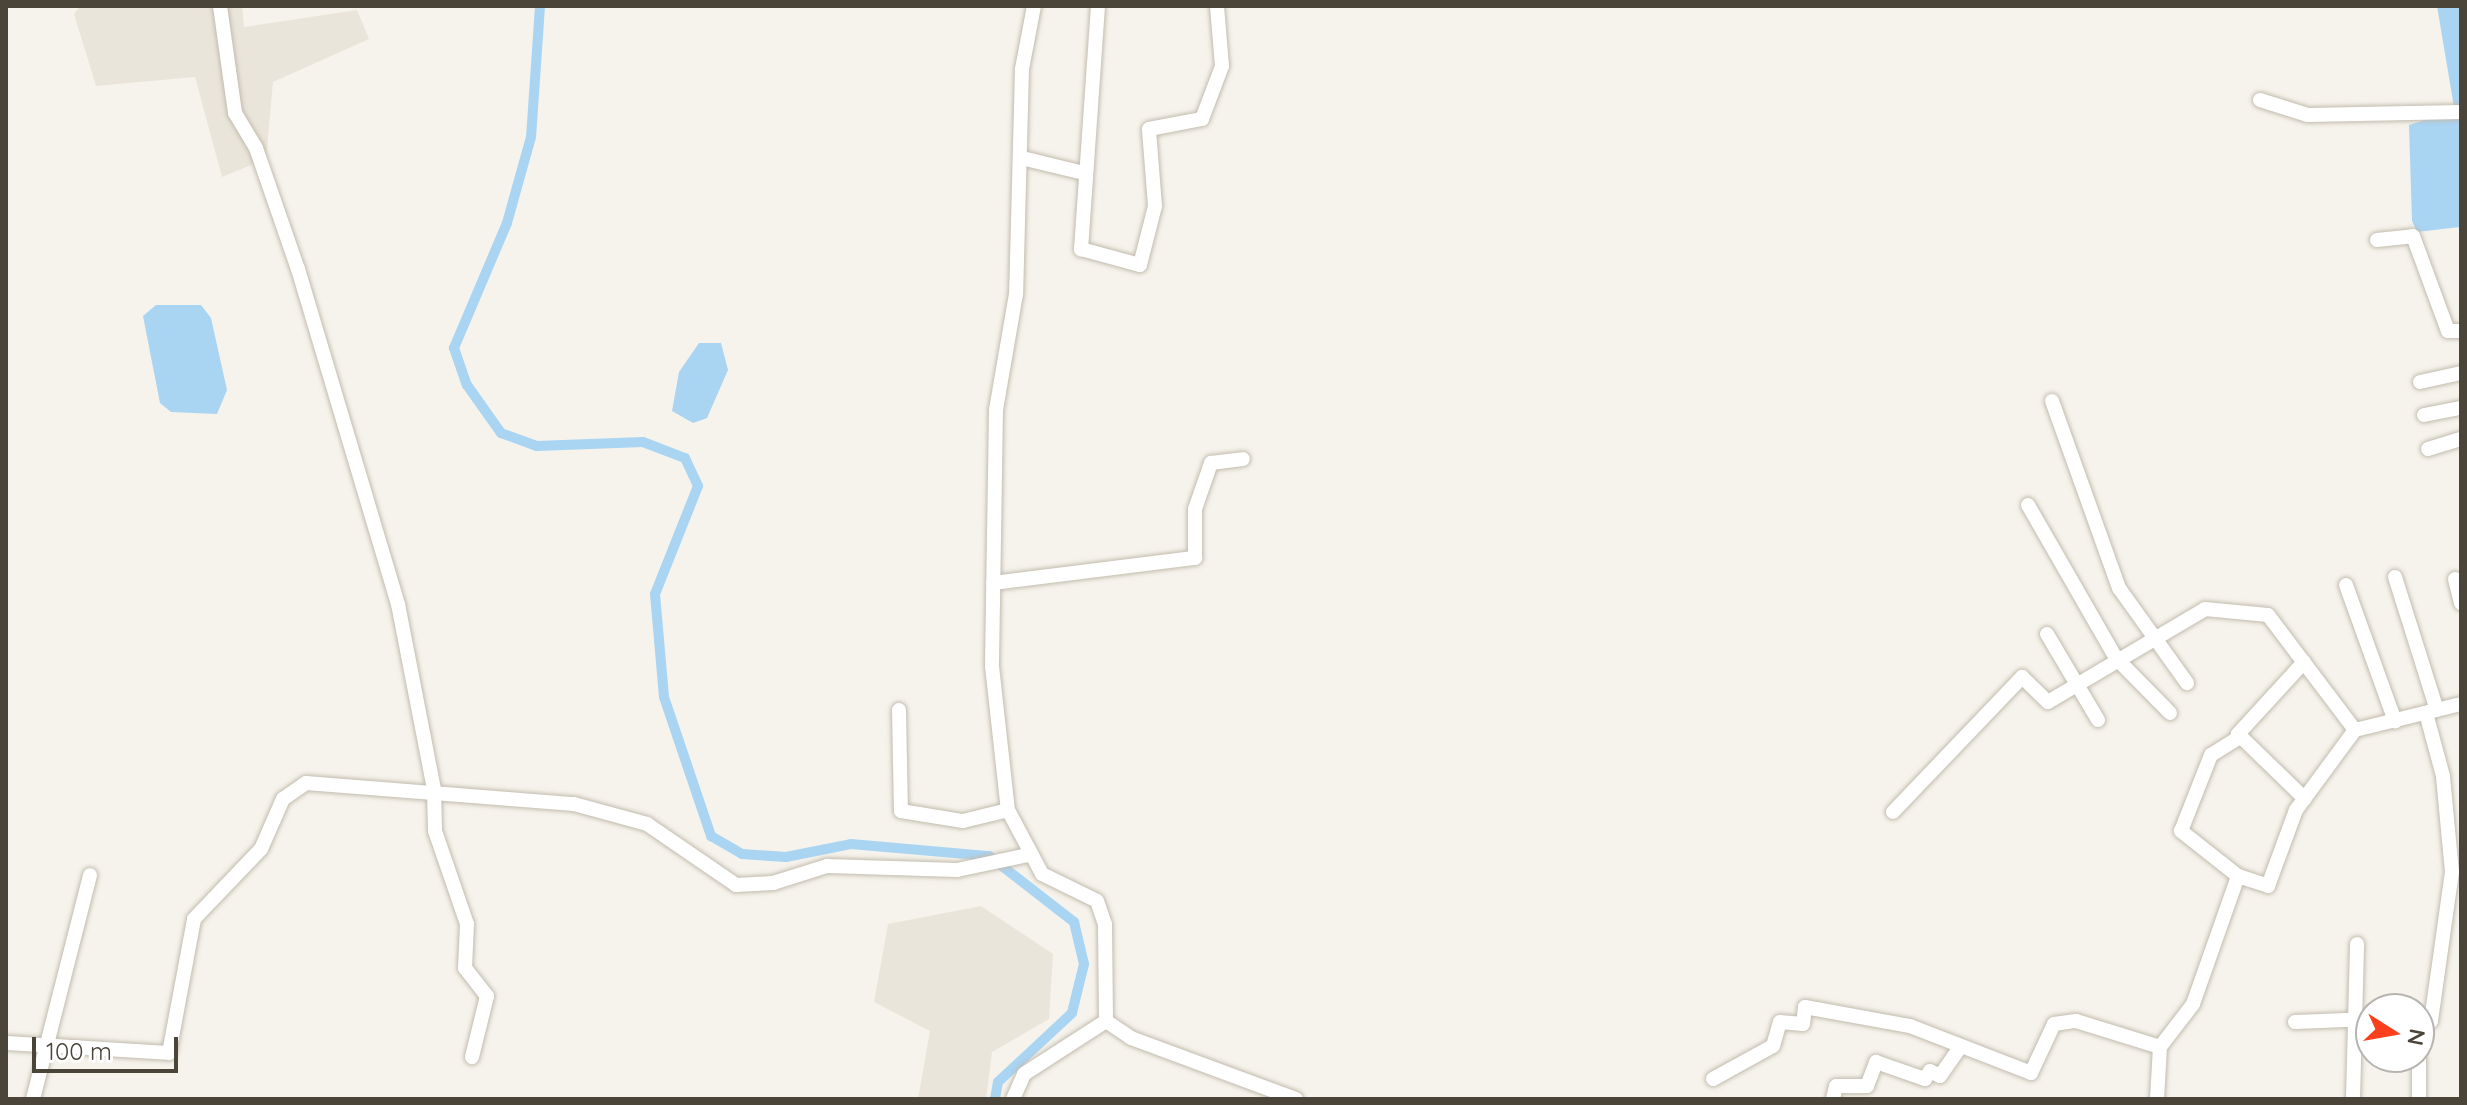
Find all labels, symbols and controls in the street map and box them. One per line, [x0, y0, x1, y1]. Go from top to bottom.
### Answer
north arrow [2355, 993, 2435, 1073]
scale bar [36, 1021, 182, 1071]
text: N [2401, 1027, 2432, 1048]
text: 100 m [46, 1036, 112, 1066]

